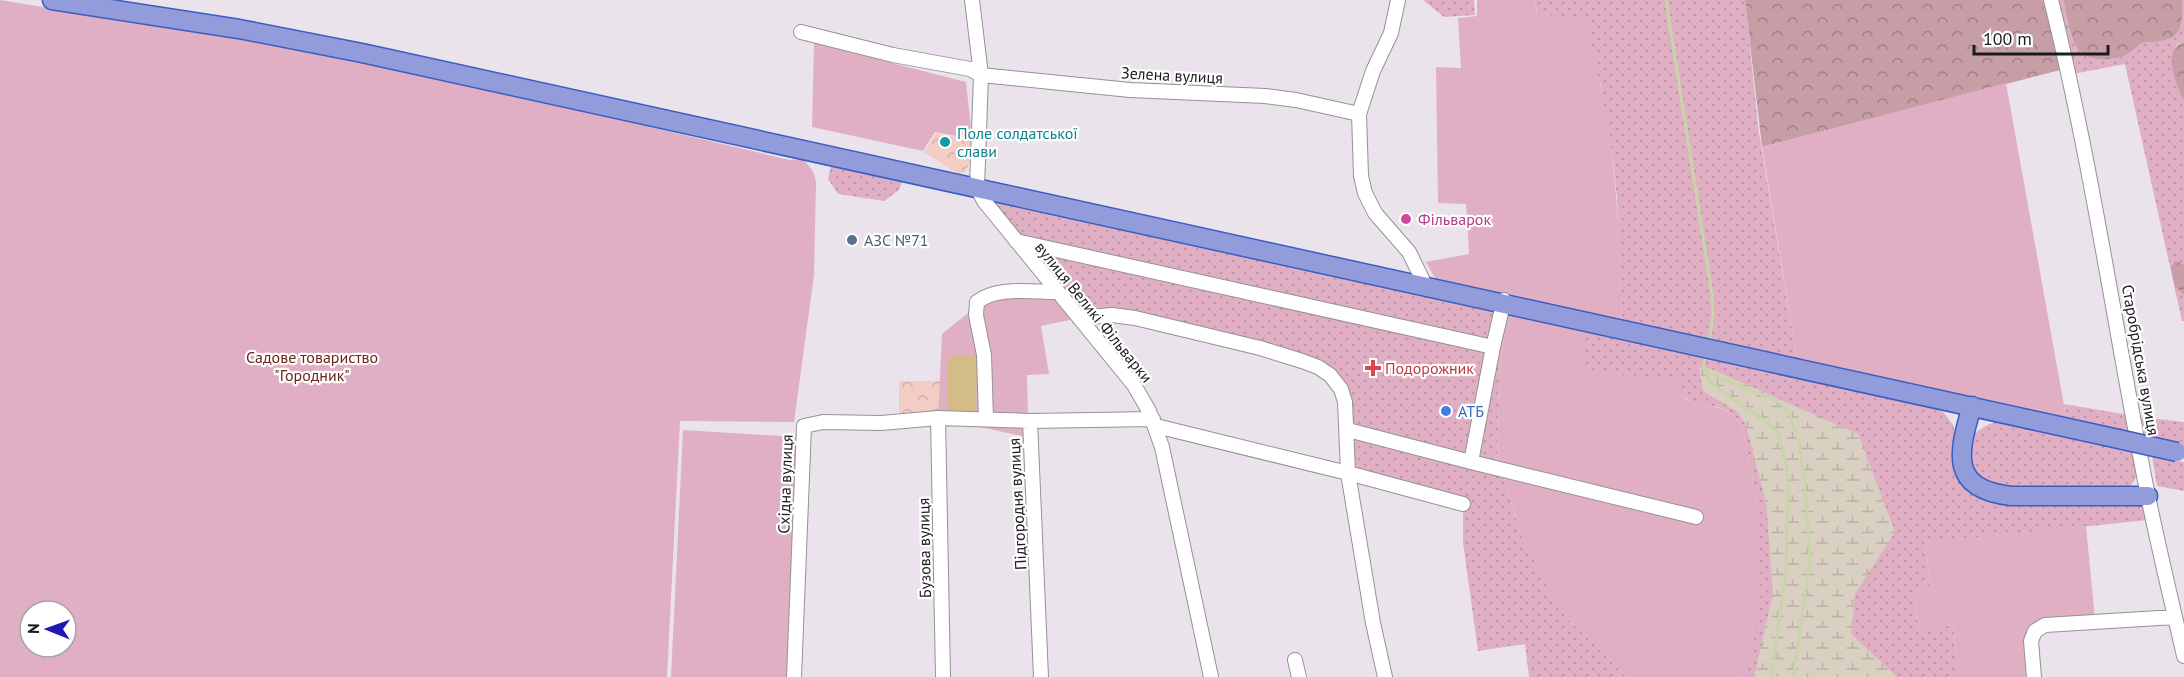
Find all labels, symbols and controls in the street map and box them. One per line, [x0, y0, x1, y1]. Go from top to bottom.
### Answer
scale bar [1974, 18, 2108, 56]
text: 100 m [1983, 27, 2032, 50]
street label: Зелена вулиця [1121, 62, 1223, 88]
place label: Поле солдатської слави [957, 123, 1078, 161]
marker: Поле солдатської слави [938, 135, 952, 149]
place label: Фільварок [1418, 209, 1491, 229]
marker: Фільварок [1399, 212, 1413, 226]
place label: АЗС №71 [864, 230, 929, 250]
marker: АЗС №71 [845, 233, 859, 247]
street label: вулиця Великі Фільварки [1031, 237, 1157, 387]
street label: Старобрідська вулиця [2118, 283, 2164, 437]
park label: Садове товариство "Городник" [246, 347, 378, 385]
place label: Подорожник [1385, 358, 1474, 378]
marker: Подорожник [1366, 361, 1380, 375]
place label: АТБ [1458, 401, 1484, 421]
marker: АТБ [1439, 404, 1453, 418]
street label: Східна вулиця [773, 434, 797, 534]
street label: Підгородня вулиця [1004, 437, 1030, 571]
street label: Бузова вулиця [913, 498, 935, 598]
north arrow [18, 599, 78, 659]
text: N [23, 623, 43, 634]

